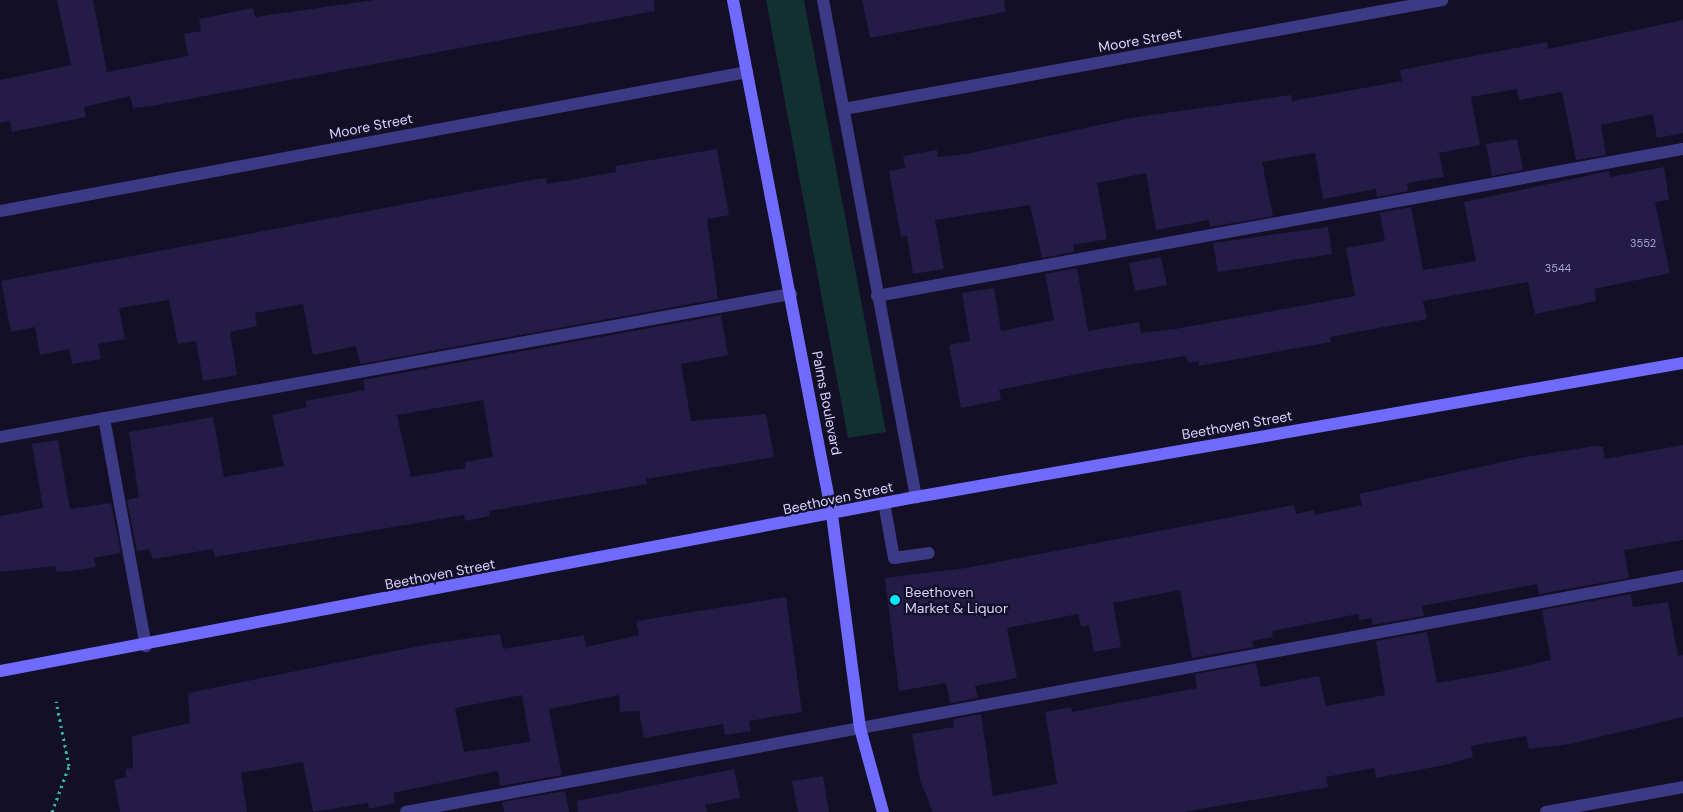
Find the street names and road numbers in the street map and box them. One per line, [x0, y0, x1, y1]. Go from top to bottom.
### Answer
street label: Moore Street [1097, 24, 1183, 56]
street label: Moore Street [328, 110, 414, 142]
street label: Palms Boulevard [809, 350, 845, 456]
street label: Beethoven Street [1180, 407, 1294, 443]
street label: Beethoven Street [781, 478, 895, 518]
street label: Beethoven Street [383, 555, 497, 593]

